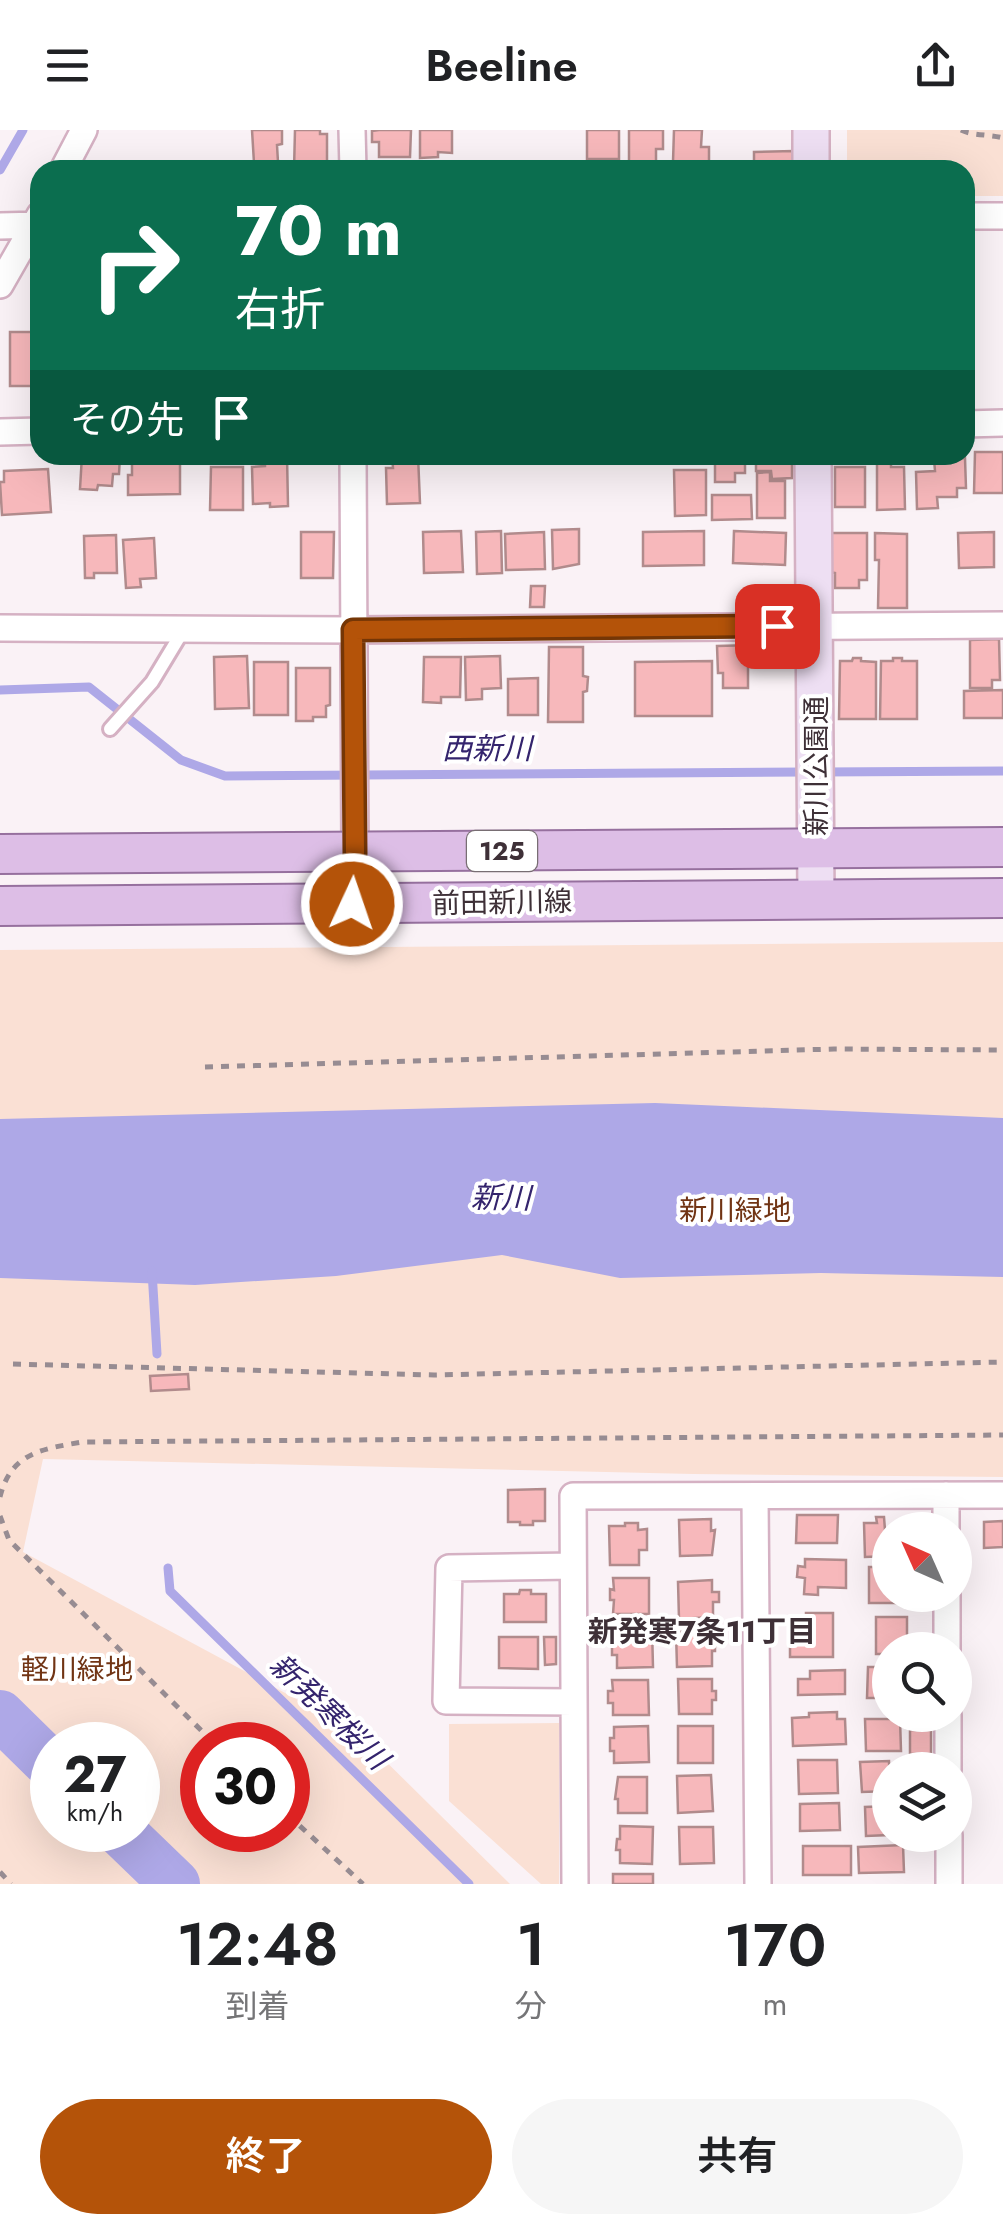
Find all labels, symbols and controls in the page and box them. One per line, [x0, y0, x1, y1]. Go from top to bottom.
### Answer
text: Beeline [425, 33, 578, 98]
icon: menu [40, 38, 95, 93]
icon: share [908, 38, 963, 93]
text: 70 m [235, 180, 402, 281]
icon: right [70, 200, 200, 330]
text: 右折 [235, 277, 325, 342]
icon: arrive [204, 390, 259, 445]
text: その先 [70, 392, 184, 447]
pin [735, 584, 820, 669]
icon: arrive [750, 599, 805, 654]
street label: 新川公園通 [796, 696, 837, 836]
water label: 西新川 [442, 727, 535, 770]
road number: 125 [467, 831, 537, 871]
position arrow [300, 852, 404, 956]
street label: 前田新川線 [432, 881, 572, 924]
water label: 新川 [471, 1175, 534, 1220]
park label: 新川緑地 [679, 1190, 791, 1231]
north arrow [872, 1512, 972, 1612]
map controls [872, 1512, 972, 1852]
district label: 新発寒7条11丁目 [588, 1610, 816, 1653]
button: search [872, 1632, 972, 1732]
water label: 新発寒桜川 [260, 1644, 400, 1781]
park label: 軽川緑地 [21, 1649, 133, 1690]
speed limit sign: 30 [180, 1722, 310, 1852]
text: 27 [64, 1738, 126, 1811]
button: layers [872, 1752, 972, 1852]
text: km/h [67, 1794, 123, 1830]
text: 12:48 [177, 1901, 339, 1988]
text: 1 [516, 1901, 546, 1988]
text: 170 [724, 1902, 826, 1989]
text: m [763, 1981, 788, 2027]
text: 到着 [226, 1983, 290, 2029]
text: 分 [515, 1983, 547, 2029]
button: 終了 [40, 2099, 492, 2214]
button: 共有 [512, 2099, 963, 2214]

